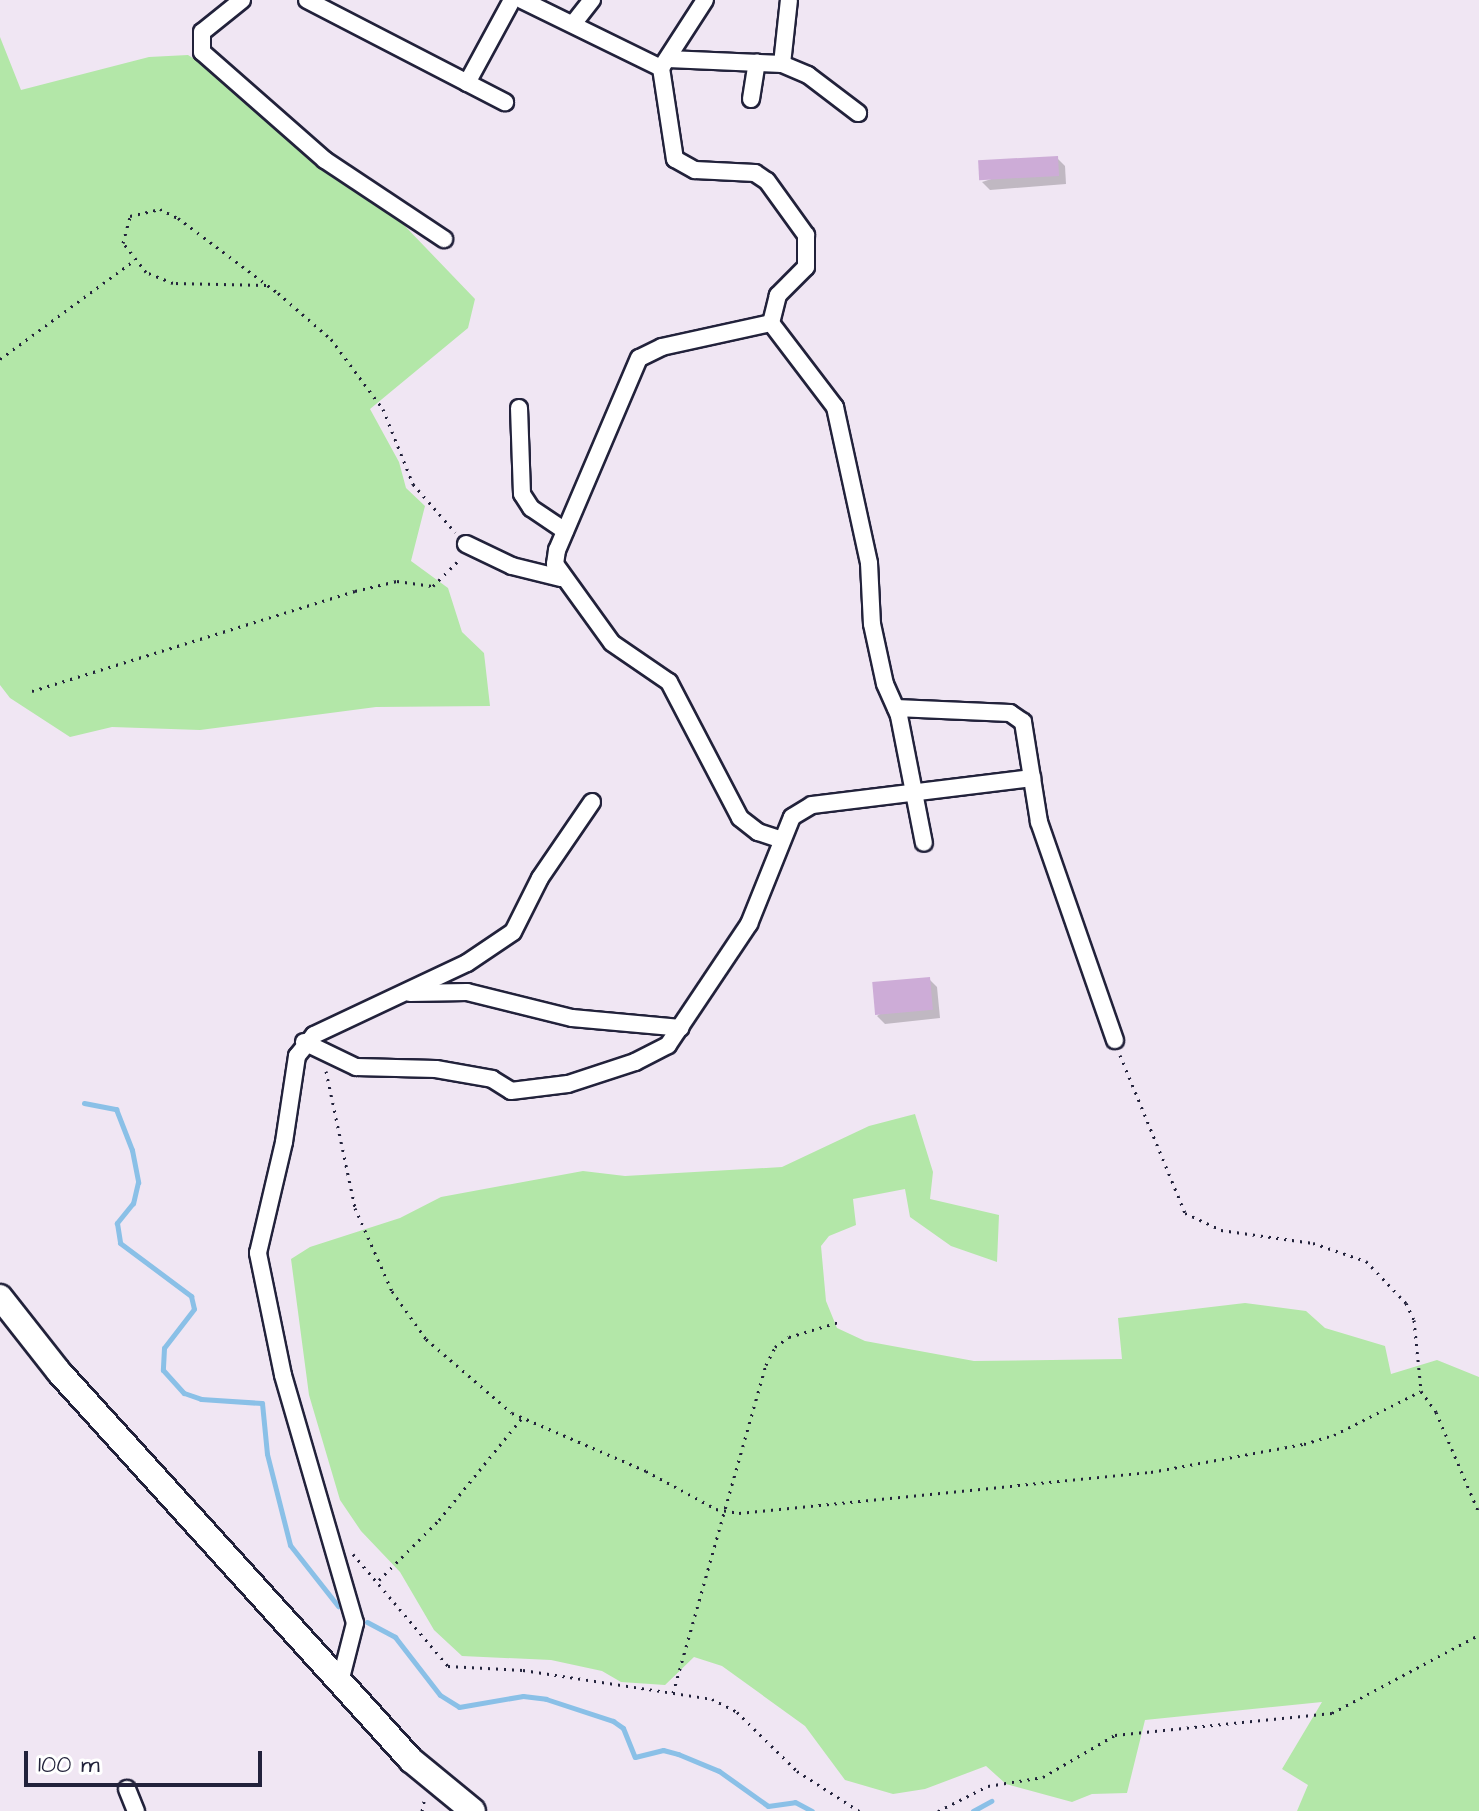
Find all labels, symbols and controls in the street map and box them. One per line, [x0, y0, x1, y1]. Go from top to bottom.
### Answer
scale bar [28, 1735, 266, 1785]
text: 100 m [38, 1748, 100, 1782]

